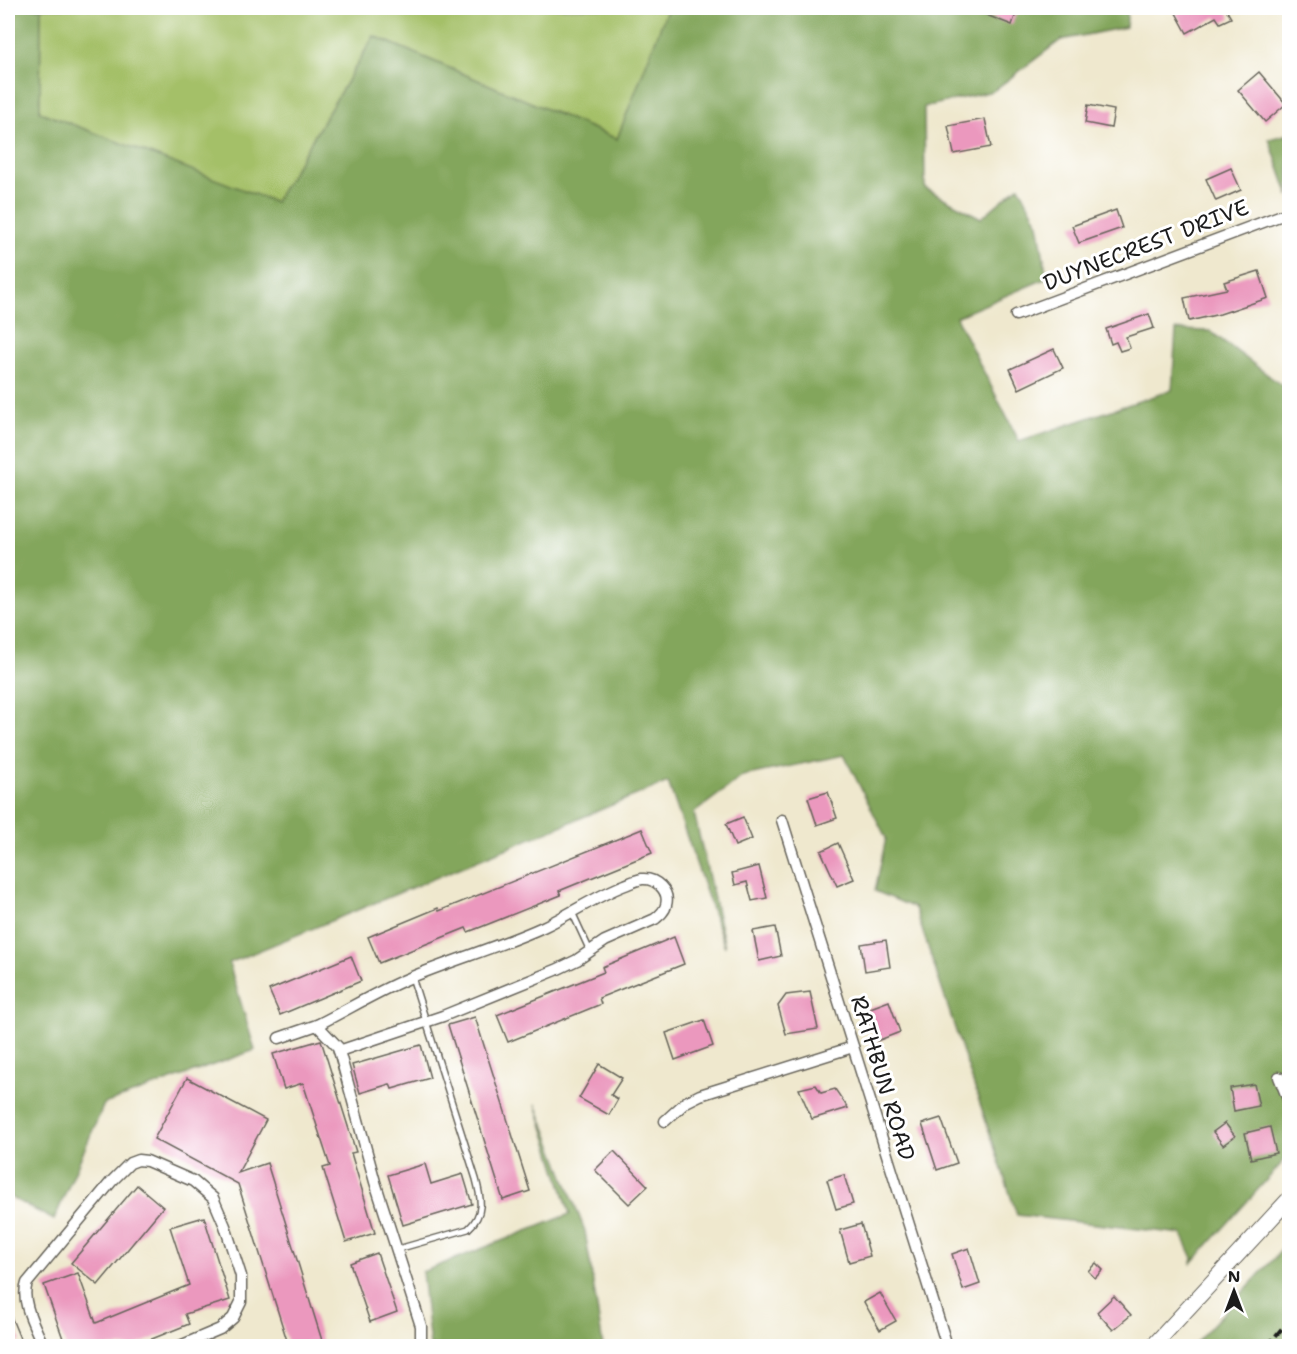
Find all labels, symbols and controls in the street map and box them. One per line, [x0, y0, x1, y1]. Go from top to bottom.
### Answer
street label: DUYNECREST DRIVE [1039, 192, 1253, 298]
street label: RATHBUN ROAD [844, 992, 922, 1164]
north arrow [1204, 1261, 1264, 1321]
text: N [1228, 1266, 1240, 1287]

